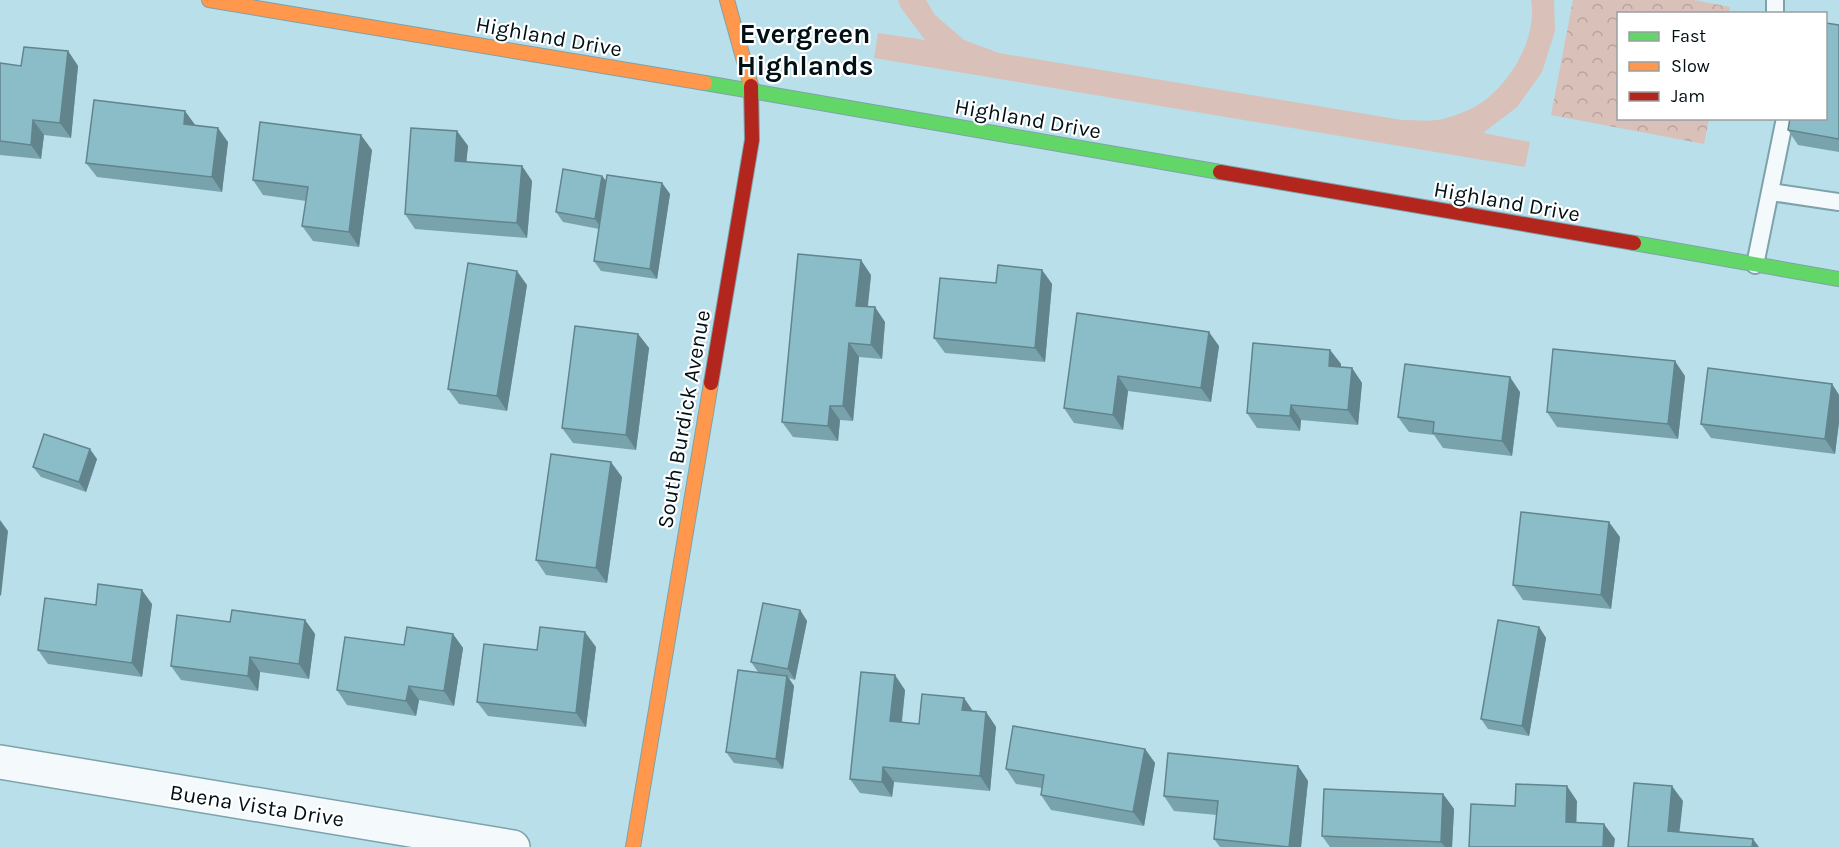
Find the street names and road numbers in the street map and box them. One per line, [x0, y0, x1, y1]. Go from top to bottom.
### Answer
street label: Highland Drive [474, 11, 624, 63]
street label: Highland Drive [953, 93, 1103, 145]
street label: Highland Drive [1432, 176, 1582, 228]
street label: South Burdick Avenue [652, 308, 716, 530]
street label: Buena Vista Drive [168, 779, 346, 833]

